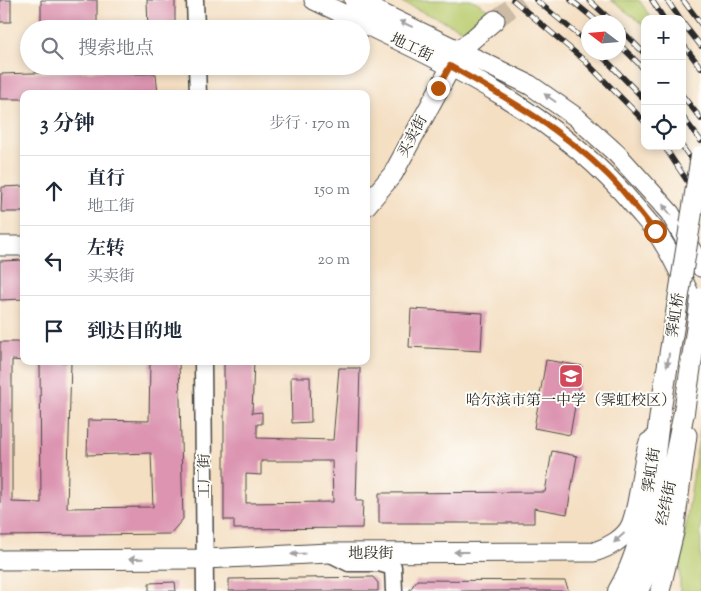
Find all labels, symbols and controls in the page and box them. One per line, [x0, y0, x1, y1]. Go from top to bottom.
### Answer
north arrow [581, 15, 626, 60]
map controls [641, 15, 686, 150]
button: + [641, 15, 686, 60]
search box [20, 20, 370, 75]
one-way arrow [399, 20, 413, 28]
street label: 地工街 [387, 29, 436, 68]
icon: search [38, 34, 66, 62]
text: 搜索地点 [78, 36, 154, 63]
button: − [641, 60, 686, 105]
route end [427, 77, 450, 100]
one-way arrow [543, 93, 557, 103]
button: locate [641, 105, 686, 150]
text: 3 分钟 [40, 110, 95, 140]
street label: 买卖街 [393, 112, 433, 162]
text: 步行 · 170 m [269, 113, 350, 136]
text: 直行 [87, 166, 125, 193]
icon: ahead [40, 177, 68, 205]
text: 150 m [314, 179, 350, 202]
text: 地工街 [87, 196, 135, 219]
one-way arrow [662, 203, 672, 217]
route start [644, 220, 667, 243]
text: 左转 [87, 236, 125, 263]
icon: left [40, 247, 68, 275]
text: 20 m [317, 249, 350, 272]
text: 买卖街 [87, 266, 135, 289]
street label: 霁虹桥 [663, 291, 690, 339]
icon: arrive [40, 317, 68, 345]
text: 到达目的地 [87, 319, 182, 346]
one-way arrow [664, 352, 672, 368]
school or university icon: 哈尔滨市第一中学（霁虹校区） [558, 363, 584, 389]
place label: 哈尔滨市第一中学（霁虹校区） [466, 391, 676, 412]
street label: 霁虹街 [639, 446, 666, 494]
street label: 工厂街 [195, 453, 216, 499]
street label: 经纬街 [653, 479, 682, 528]
one-way arrow [613, 532, 626, 543]
street label: 地段街 [348, 544, 394, 565]
one-way arrow [453, 548, 469, 556]
one-way arrow [290, 551, 306, 559]
one-way arrow [128, 555, 144, 563]

